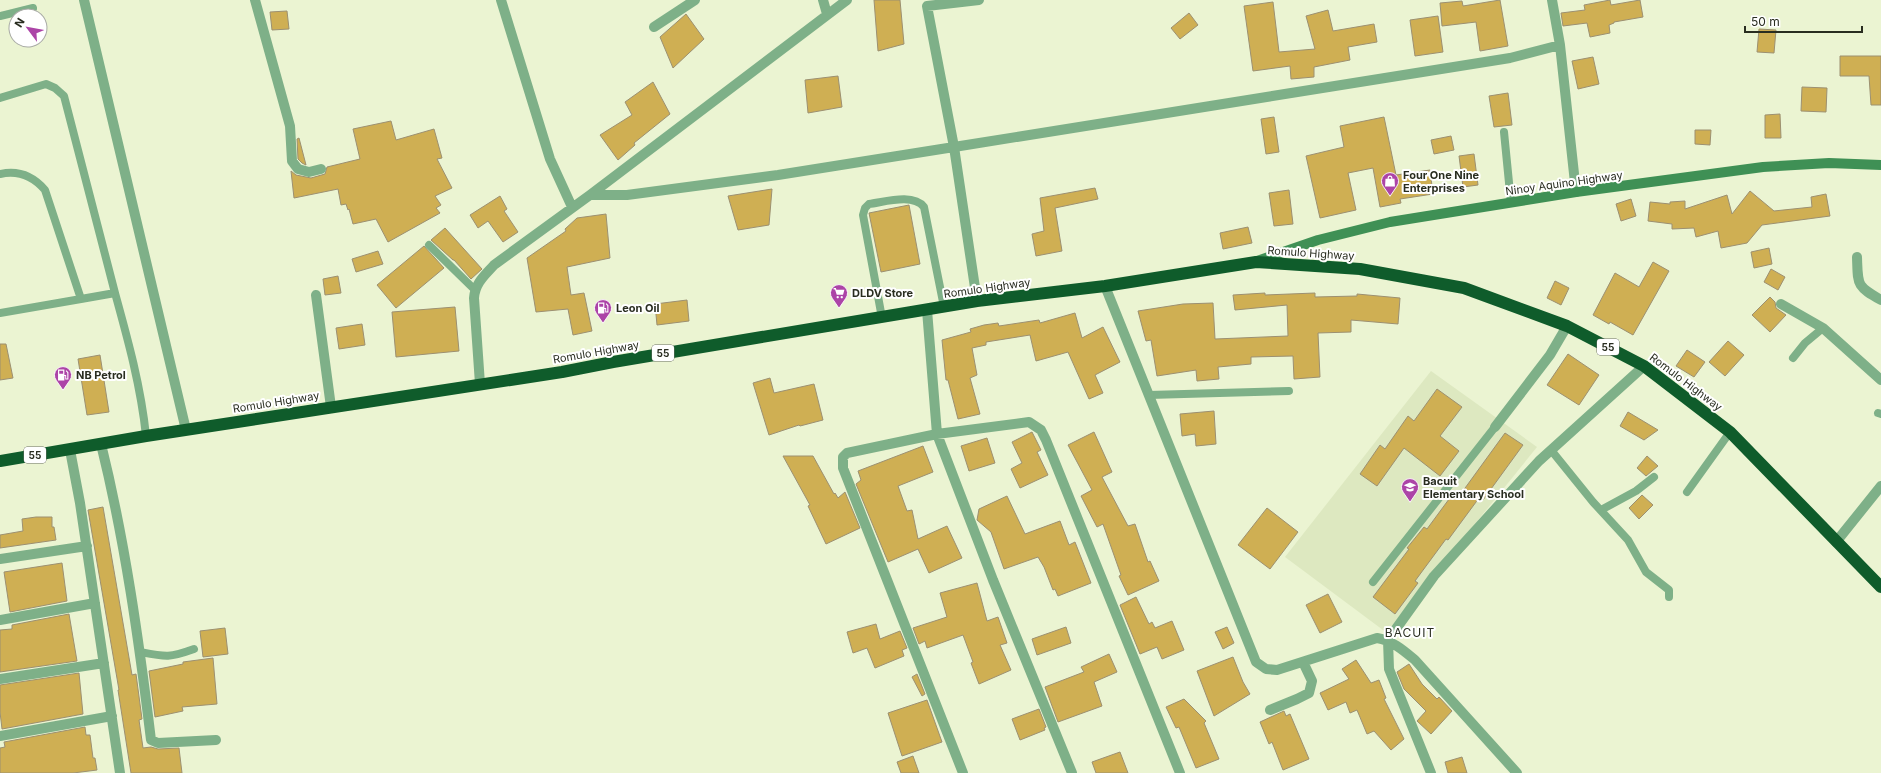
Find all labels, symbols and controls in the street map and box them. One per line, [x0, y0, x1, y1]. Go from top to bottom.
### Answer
north arrow [8, 8, 48, 48]
scale bar [1745, 8, 1862, 34]
text: 50 m [1751, 14, 1780, 29]
text: N [11, 15, 28, 30]
place label: Four One Nine Enterprises [1403, 168, 1480, 195]
street label: Ninoy Aquino Highway [1505, 168, 1623, 198]
shop icon: Four One Nine Enterprises [1380, 171, 1400, 196]
street label: Romulo Highway [1267, 243, 1355, 263]
street label: Romulo Highway [943, 275, 1031, 301]
supermarket icon: DLDV Store [829, 283, 849, 308]
place label: DLDV Store [852, 286, 914, 300]
fuel station icon: Leon Oil [593, 298, 613, 323]
place label: Leon Oil [616, 301, 659, 315]
street label: Romulo Highway [552, 338, 640, 366]
road number: 55 [1597, 339, 1619, 355]
road number: 55 [652, 345, 674, 361]
street label: Romulo Highway [1647, 350, 1725, 414]
fuel station icon: NB Petrol [53, 365, 73, 390]
place label: NB Petrol [76, 368, 126, 382]
street label: Romulo Highway [232, 388, 320, 416]
road number: 55 [24, 447, 46, 463]
place label: Bacuit Elementary School [1423, 474, 1524, 501]
school or university icon: Bacuit Elementary School [1400, 477, 1420, 502]
district label: BACUIT [1385, 625, 1435, 640]

